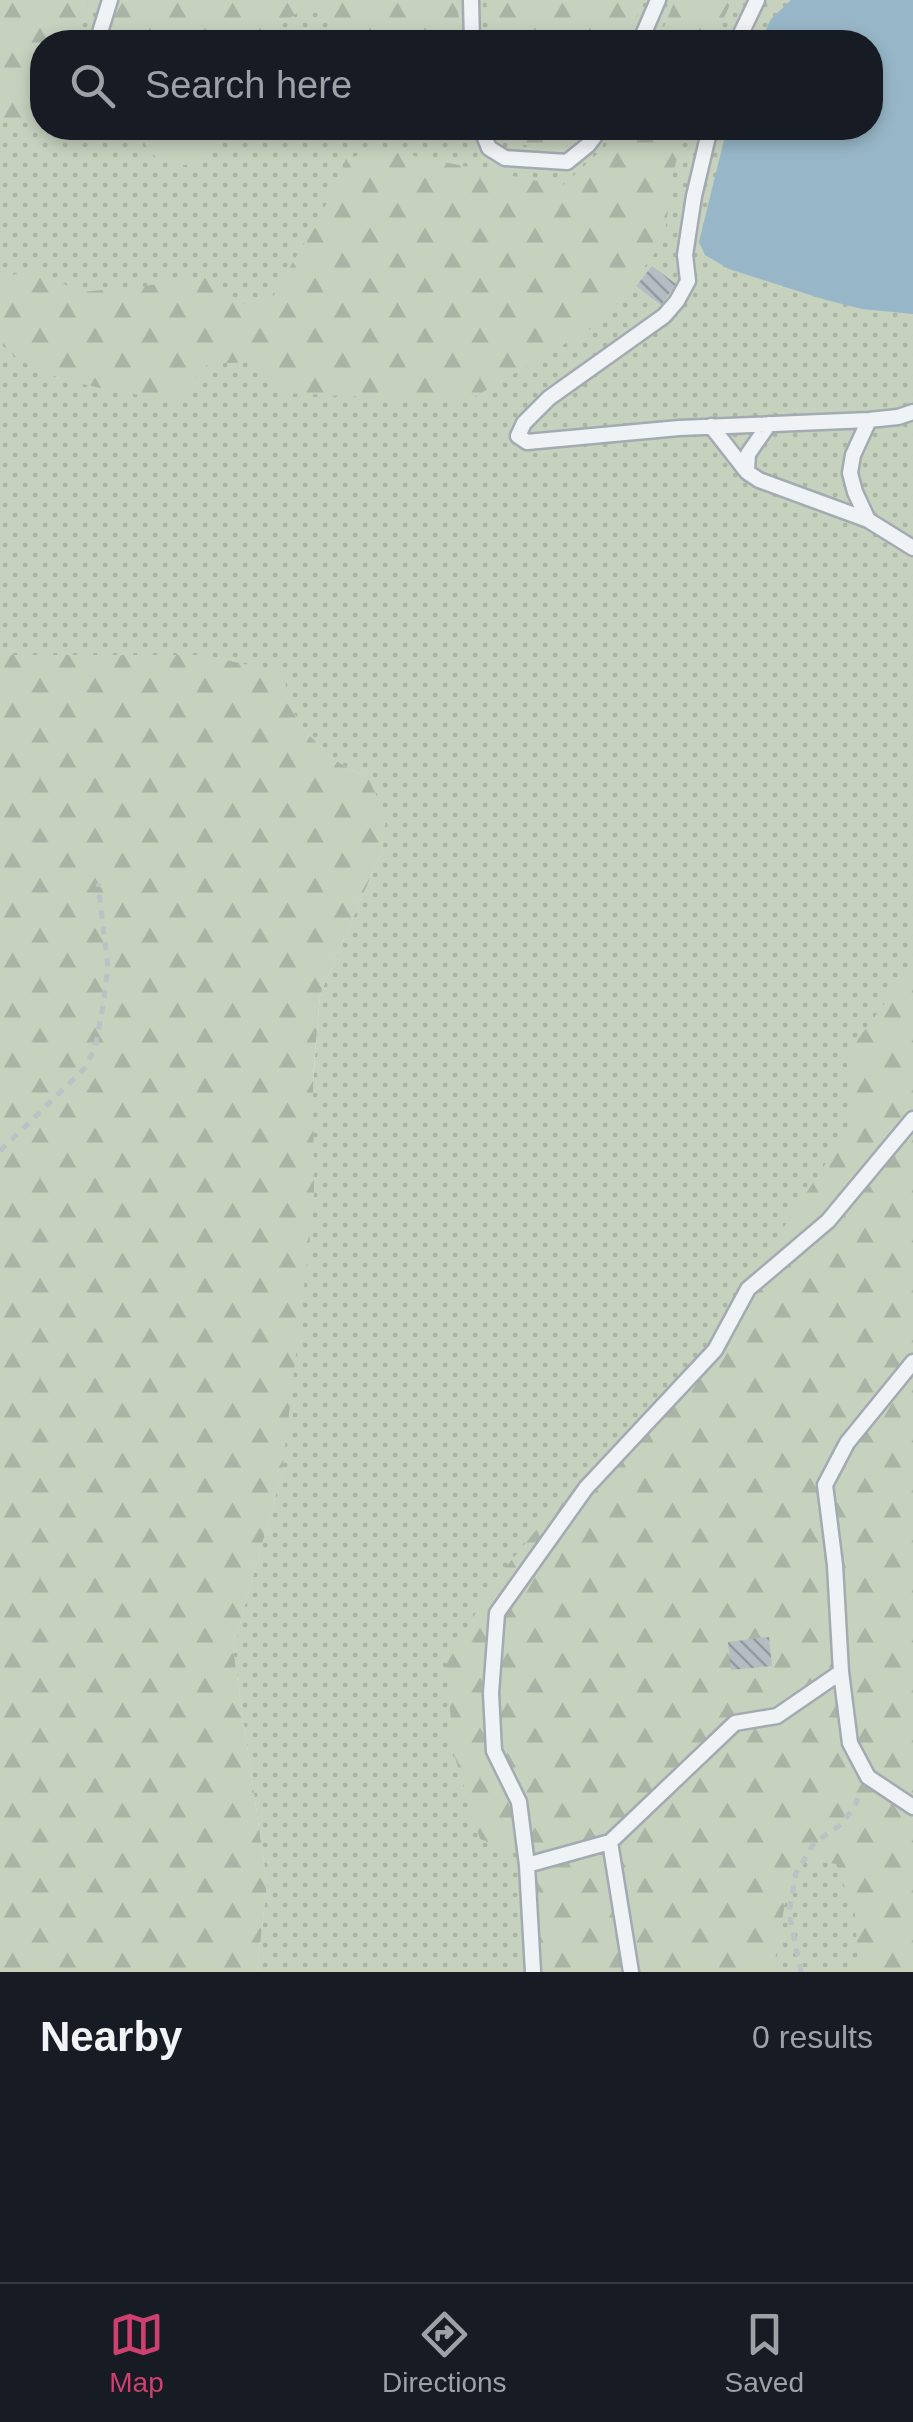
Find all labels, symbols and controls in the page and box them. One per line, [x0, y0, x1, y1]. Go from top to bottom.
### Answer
search box [30, 30, 883, 140]
icon: search [65, 58, 120, 113]
text: Search here [145, 64, 352, 106]
text: Nearby [40, 2013, 182, 2060]
text: 0 results [752, 2019, 873, 2055]
tab: Map [109, 2307, 164, 2399]
tab: Directions [382, 2307, 507, 2399]
tab: Saved [725, 2307, 804, 2399]

